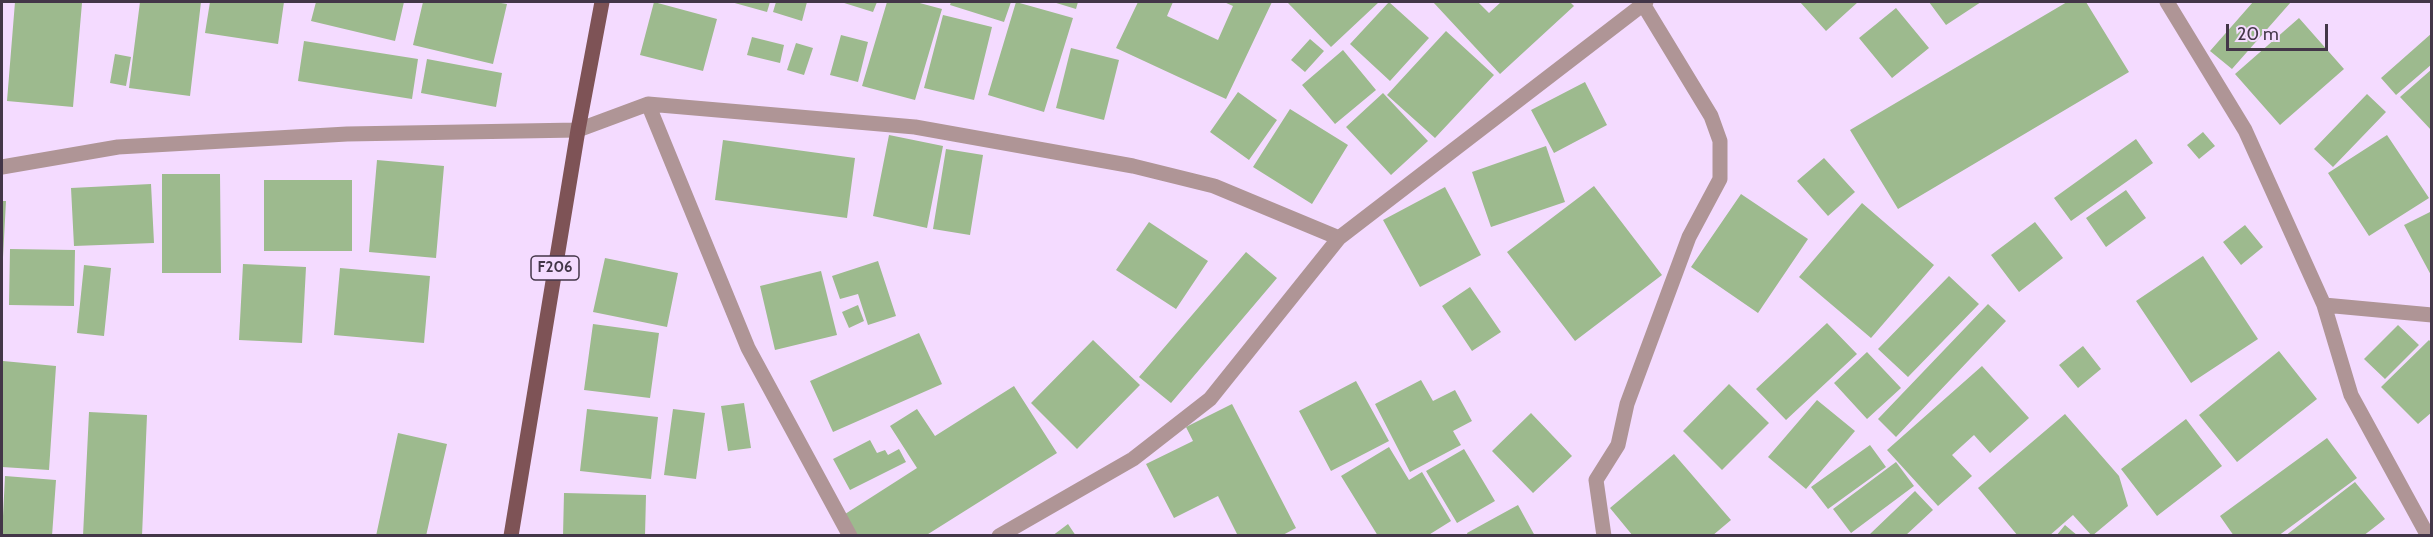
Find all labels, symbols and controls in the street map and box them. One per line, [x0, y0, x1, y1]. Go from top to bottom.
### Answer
scale bar [2229, 12, 2331, 50]
text: 20 m [2237, 23, 2279, 45]
road number: F206 [531, 256, 579, 280]

